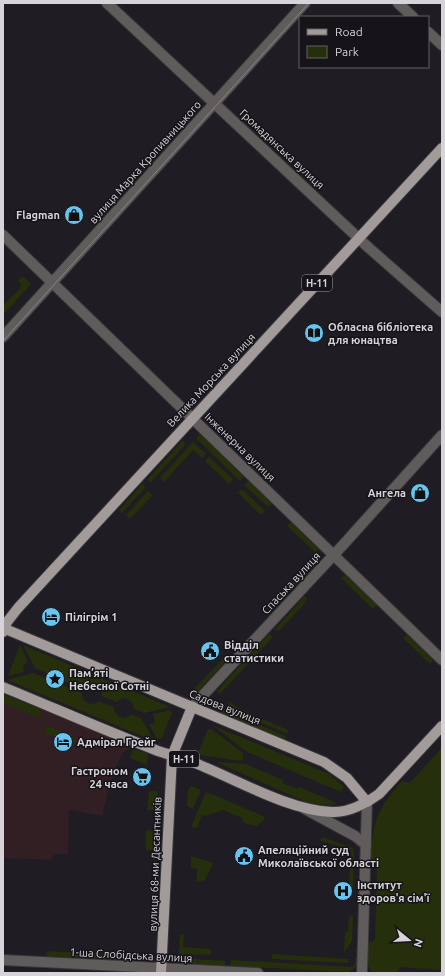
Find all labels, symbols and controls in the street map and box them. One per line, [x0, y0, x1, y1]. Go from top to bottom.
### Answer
legend [299, 16, 429, 68]
text: Road [335, 25, 363, 38]
text: Park [335, 45, 359, 58]
street label: вулиця Марка Кропивницького [87, 98, 203, 226]
street label: Громадянська вулиця [237, 107, 327, 191]
shop icon: Flagman [63, 204, 85, 226]
place label: Flagman [16, 209, 60, 221]
road number: Н-11 [302, 275, 332, 291]
place label: Обласна бібліотека для юнацтва [328, 321, 433, 346]
library icon: Обласна бібліотека для юнацтва [303, 322, 325, 344]
street label: Велика Морська вулиця [165, 331, 257, 429]
street label: Інженерна вулиця [202, 410, 278, 484]
shop icon: Ангела [409, 482, 431, 504]
place label: Ангела [368, 487, 406, 499]
street label: Спаська вулиця [259, 550, 323, 616]
hotel icon: Пілігрім 1 [40, 606, 62, 628]
place label: Пілігрім 1 [65, 611, 117, 623]
place label: Відділ статистики [224, 639, 284, 664]
public building icon: Відділ статистики [199, 640, 221, 662]
place label: Пам’яті Небесної Сотні [69, 667, 149, 692]
place icon: Пам’яті Небесної Сотні [44, 668, 66, 690]
street label: Садова вулиця [188, 687, 262, 727]
hotel icon: Адмірал Грейг [52, 731, 74, 753]
place label: Адмірал Грейг [77, 736, 156, 748]
road number: Н-11 [169, 751, 199, 767]
place label: Гастроном 24 часа [71, 765, 128, 790]
supermarket icon: Гастроном 24 часа [131, 766, 153, 788]
street label: вулиця 68-ми Десантників [147, 796, 163, 932]
place label: Апеляційний суд Миколаївської області [258, 844, 379, 869]
public building icon: Апеляційний суд Миколаївської області [233, 845, 255, 867]
place label: Інститут здоров'я сім'ї [357, 879, 430, 904]
hospital icon: Інститут здоров'я сім'ї [332, 880, 354, 902]
north arrow [389, 920, 429, 960]
text: N [412, 937, 425, 949]
street label: 1-ша Слобідська вулиця [69, 946, 193, 964]

